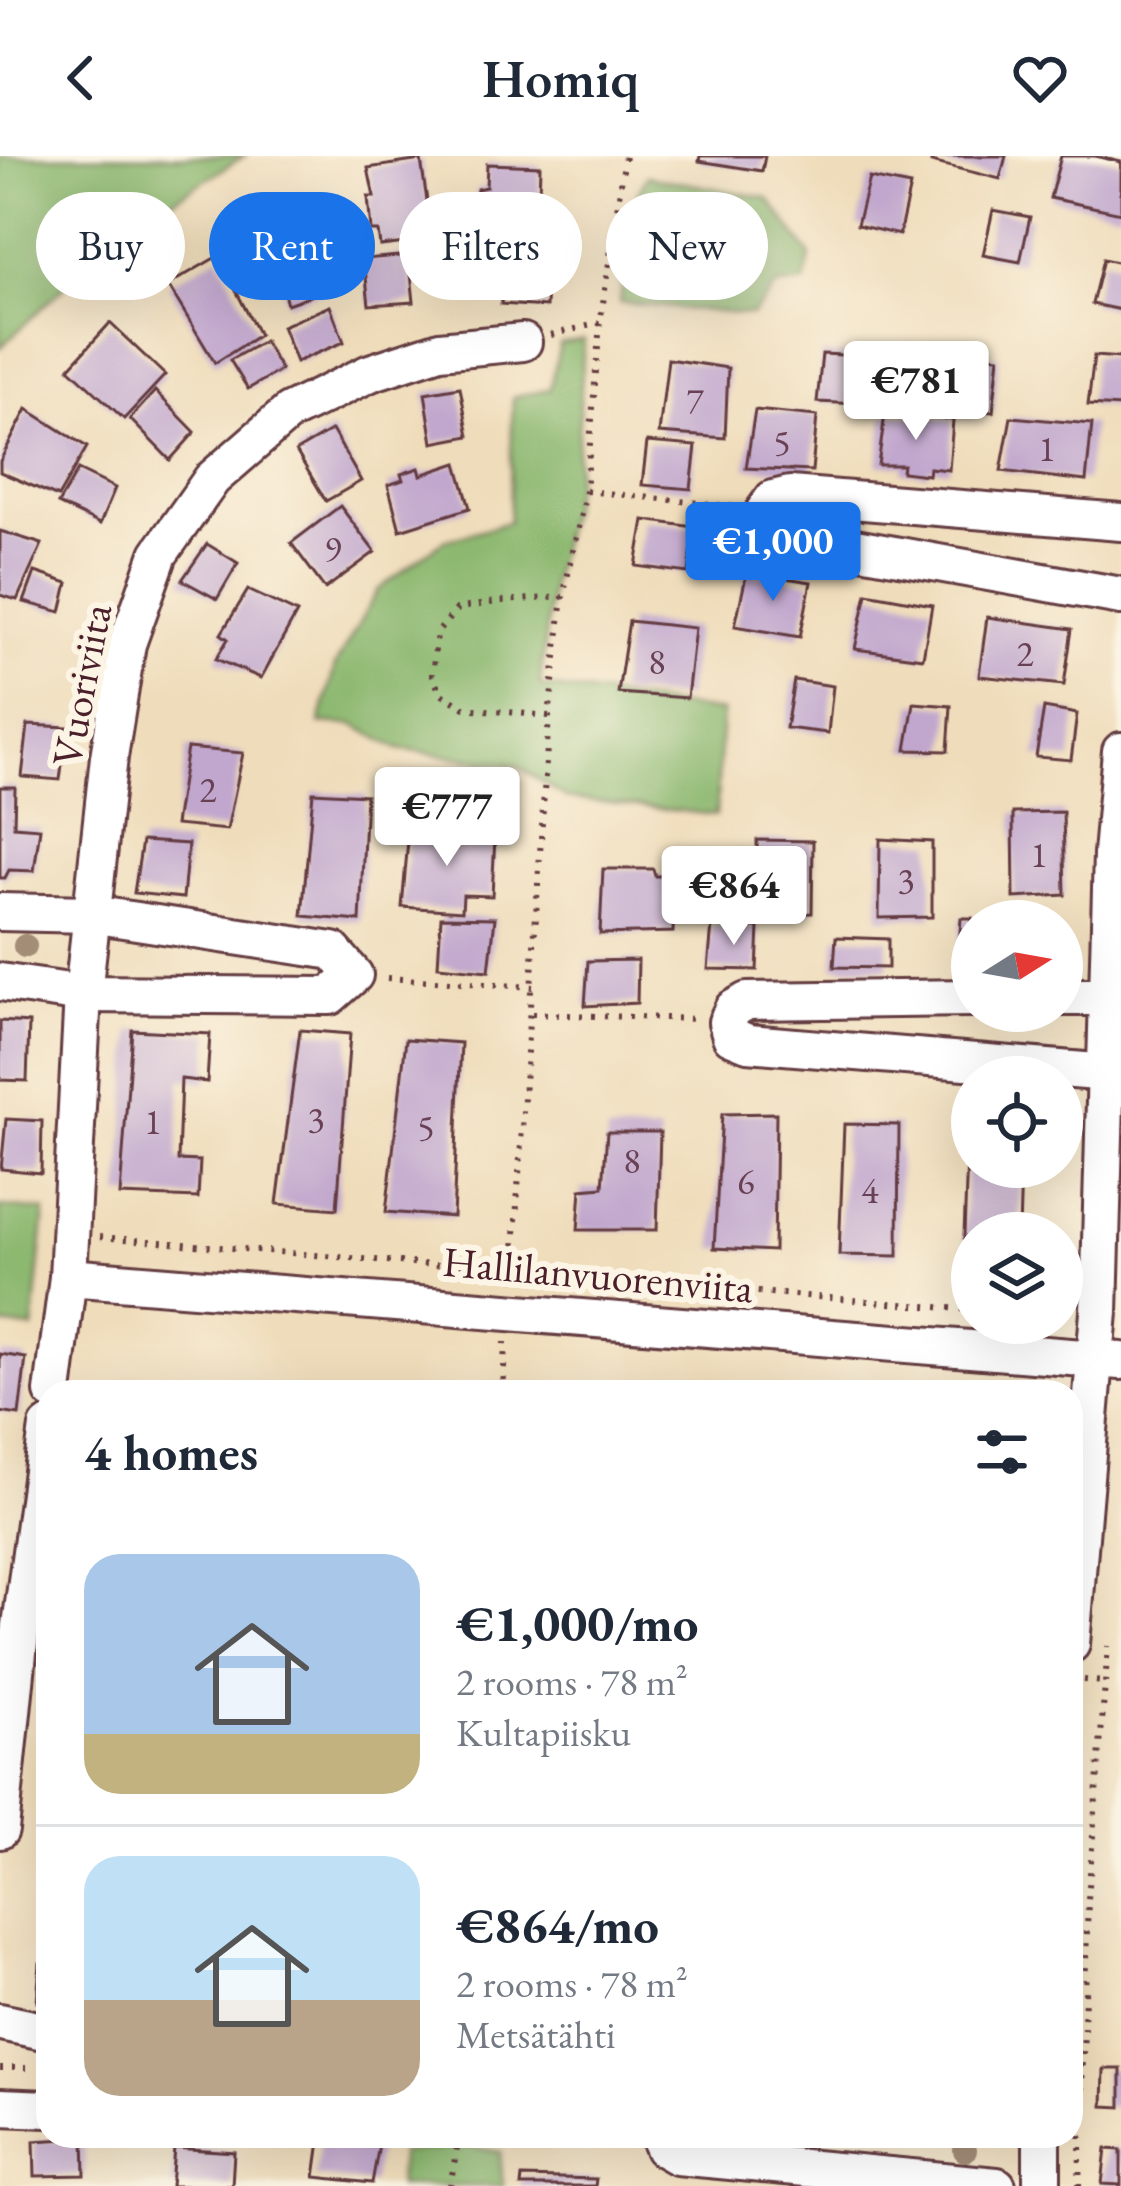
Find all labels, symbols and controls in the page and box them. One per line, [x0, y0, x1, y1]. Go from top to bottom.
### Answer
text: Homiq [482, 43, 639, 113]
icon: back [48, 45, 114, 111]
icon: heart [1007, 45, 1073, 111]
chip: Buy [36, 192, 185, 300]
chip: Rent [209, 192, 375, 300]
chip: Filters [399, 192, 582, 300]
chip: New [606, 192, 768, 300]
pin: €781 [845, 341, 987, 443]
text: €781 [871, 354, 961, 405]
house number: 7 [686, 377, 704, 424]
house number: 5 [773, 419, 791, 466]
house number: 1 [1038, 425, 1056, 472]
pin: €1,000 [675, 502, 871, 604]
text: €1,000 [713, 515, 833, 566]
house number: 9 [324, 525, 342, 572]
street label: Vuoriviita [39, 599, 124, 771]
house number: 2 [1016, 630, 1034, 677]
house number: 8 [648, 638, 666, 685]
house number: 2 [199, 766, 217, 813]
pin: €777 [376, 767, 518, 869]
text: €777 [402, 780, 492, 831]
house number: 1 [1030, 831, 1048, 878]
pin: €864 [663, 846, 805, 948]
house number: 3 [897, 857, 915, 904]
text: €864 [689, 859, 779, 910]
north arrow [951, 900, 1083, 1032]
map controls [951, 900, 1083, 1344]
button: locate [951, 1056, 1083, 1188]
house number: 3 [307, 1096, 325, 1143]
house number: 1 [144, 1098, 162, 1145]
house number: 5 [417, 1104, 435, 1151]
house number: 8 [623, 1137, 641, 1184]
house number: 6 [737, 1158, 755, 1205]
house number: 4 [861, 1167, 879, 1214]
button: layers [951, 1212, 1083, 1344]
street label: Hallilanvuorenviita [441, 1234, 755, 1315]
text: 4 homes [84, 1419, 258, 1485]
icon: filters [969, 1419, 1035, 1485]
text: €1,000/mo [456, 1590, 699, 1656]
icon: home [180, 1602, 324, 1746]
text: 2 rooms · 78 m² [456, 1656, 688, 1707]
text: Kultapiisku [456, 1707, 631, 1758]
text: €864/mo [456, 1892, 659, 1958]
icon: home [180, 1904, 324, 2048]
text: 2 rooms · 78 m² [456, 1958, 688, 2009]
text: Metsätähti [456, 2009, 616, 2060]

